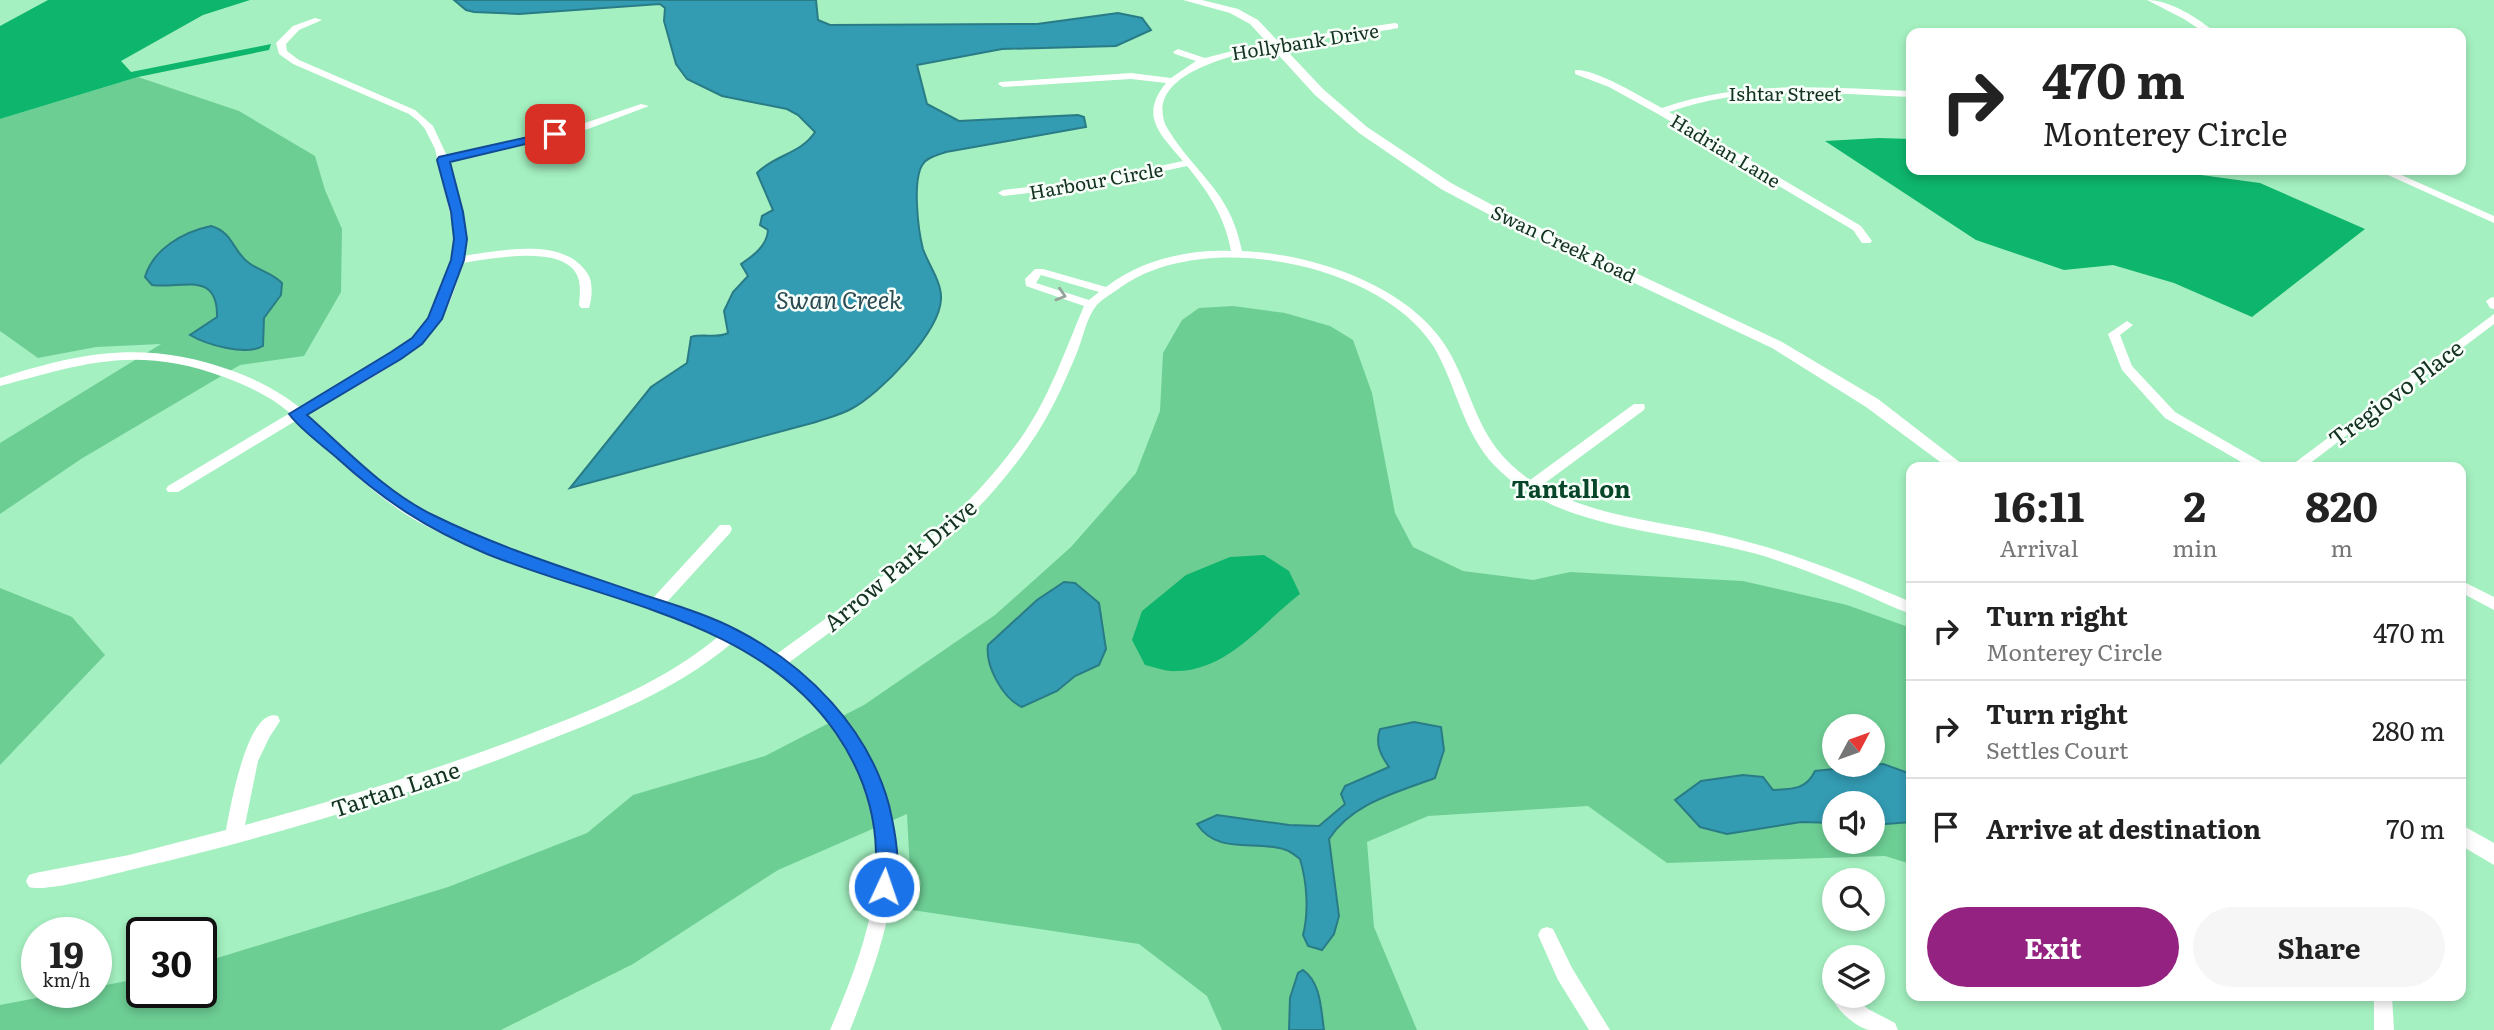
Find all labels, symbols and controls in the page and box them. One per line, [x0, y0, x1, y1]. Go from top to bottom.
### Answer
street label: Hollybank Drive [1229, 16, 1381, 66]
text: 470 m [2042, 41, 2185, 114]
icon: right [1927, 56, 2018, 147]
street label: Ishtar Street [1728, 79, 1842, 107]
pin [525, 104, 585, 164]
street label: Hadrian Lane [1666, 106, 1786, 194]
text: Monterey Circle [2042, 108, 2288, 156]
icon: arrive [536, 115, 574, 153]
street label: Harbour Circle [1027, 154, 1165, 206]
street label: Swan Creek Road [1487, 197, 1641, 289]
water label: Swan Creek [776, 281, 903, 316]
one-way arrow [1055, 286, 1067, 301]
street label: Tregiovo Place [2321, 330, 2470, 454]
district label: Tantallon [1511, 470, 1631, 505]
text: 16:11 [1994, 473, 2084, 535]
text: 2 [2184, 473, 2206, 535]
text: 820 [2305, 473, 2378, 535]
street label: Arrow Park Drive [815, 490, 983, 638]
text: Arrival [2000, 530, 2078, 564]
text: min [2172, 530, 2217, 564]
text: m [2331, 530, 2353, 564]
text: Turn right [1986, 595, 2128, 634]
icon: right [1927, 612, 1965, 650]
text: 470 m [2373, 612, 2445, 651]
text: Monterey Circle [1986, 634, 2162, 668]
text: Turn right [1986, 693, 2128, 732]
icon: right [1927, 710, 1965, 748]
text: 280 m [2372, 710, 2445, 749]
north arrow [1822, 714, 1885, 777]
map controls [1822, 714, 1885, 1008]
text: Settles Court [1986, 732, 2128, 766]
street label: Tartan Lane [326, 751, 464, 825]
button: sound [1822, 791, 1885, 854]
icon: arrive [1927, 808, 1965, 846]
text: Arrive at destination [1986, 808, 2261, 847]
text: 70 m [2386, 808, 2445, 847]
position arrow [847, 850, 921, 924]
button: search [1822, 868, 1885, 931]
button: Exit [1927, 907, 2179, 987]
button: Share [2193, 907, 2445, 987]
speed limit sign: 30 [126, 917, 217, 1008]
text: 19 [49, 927, 84, 979]
button: layers [1822, 945, 1885, 1008]
text: km/h [43, 966, 90, 993]

